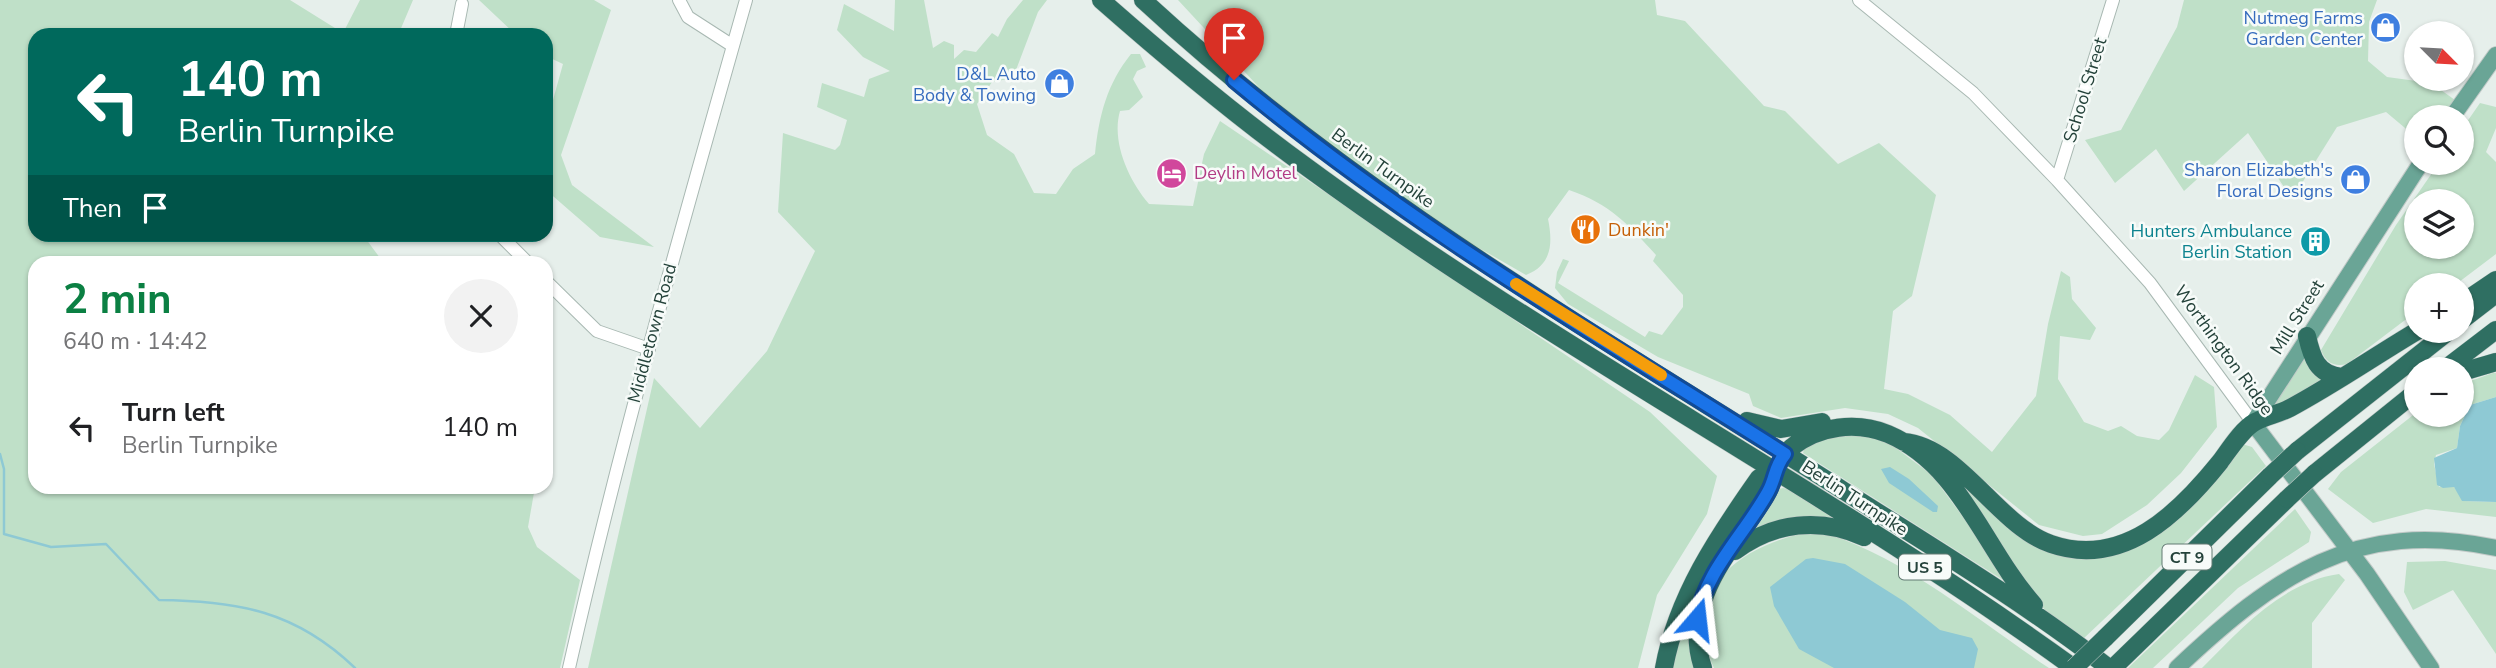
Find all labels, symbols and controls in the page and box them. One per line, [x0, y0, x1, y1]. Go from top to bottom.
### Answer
place label: Nutmeg Farms Garden Center [2244, 6, 2364, 51]
pin [1204, 8, 1264, 80]
shop icon: Nutmeg Farms Garden Center [2369, 11, 2403, 45]
icon: arrive [1215, 19, 1253, 57]
north arrow [2404, 21, 2474, 91]
map controls [2404, 21, 2474, 427]
street label: School Street [2058, 34, 2113, 145]
text: 140 m [178, 46, 322, 113]
icon: left [63, 56, 154, 147]
place label: D&L Auto Body & Towing [913, 62, 1036, 107]
shop icon: D&L Auto Body & Towing [1042, 67, 1076, 101]
button: search [2404, 105, 2474, 175]
text: Berlin Turnpike [178, 110, 395, 153]
street label: Berlin Turnpike [1327, 122, 1439, 214]
hotel icon: Deylin Motel [1154, 156, 1188, 190]
place label: Sharon Elizabeth's Floral Designs [2184, 158, 2333, 203]
place label: Deylin Motel [1194, 161, 1298, 185]
shop icon: Sharon Elizabeth's Floral Designs [2339, 163, 2373, 197]
icon: arrive [136, 189, 174, 227]
button: layers [2404, 189, 2474, 259]
text: Then [63, 191, 122, 226]
restaurant icon: Dunkin' [1568, 213, 1602, 247]
place label: Dunkin' [1608, 218, 1669, 242]
place label: Hunters Ambulance Berlin Station [2131, 219, 2292, 264]
building icon: Hunters Ambulance Berlin Station [2298, 224, 2332, 258]
street label: Middletown Road [622, 261, 682, 405]
text: 2 min [63, 271, 172, 328]
button: + [2404, 273, 2474, 343]
street label: Mill Street [2265, 274, 2330, 359]
button: close [444, 279, 518, 353]
street label: Worthington Ridge [2169, 280, 2279, 420]
text: 640 m · 14:42 [63, 326, 208, 357]
button: − [2404, 357, 2474, 427]
text: Turn left [122, 395, 225, 430]
icon: left [63, 409, 101, 447]
text: 140 m [442, 410, 518, 445]
text: Berlin Turnpike [122, 430, 278, 461]
street label: Berlin Turnpike [1797, 455, 1913, 541]
road number: CT 9 [2162, 544, 2212, 570]
road number: US 5 [1899, 554, 1951, 580]
position arrow [1660, 582, 1734, 656]

